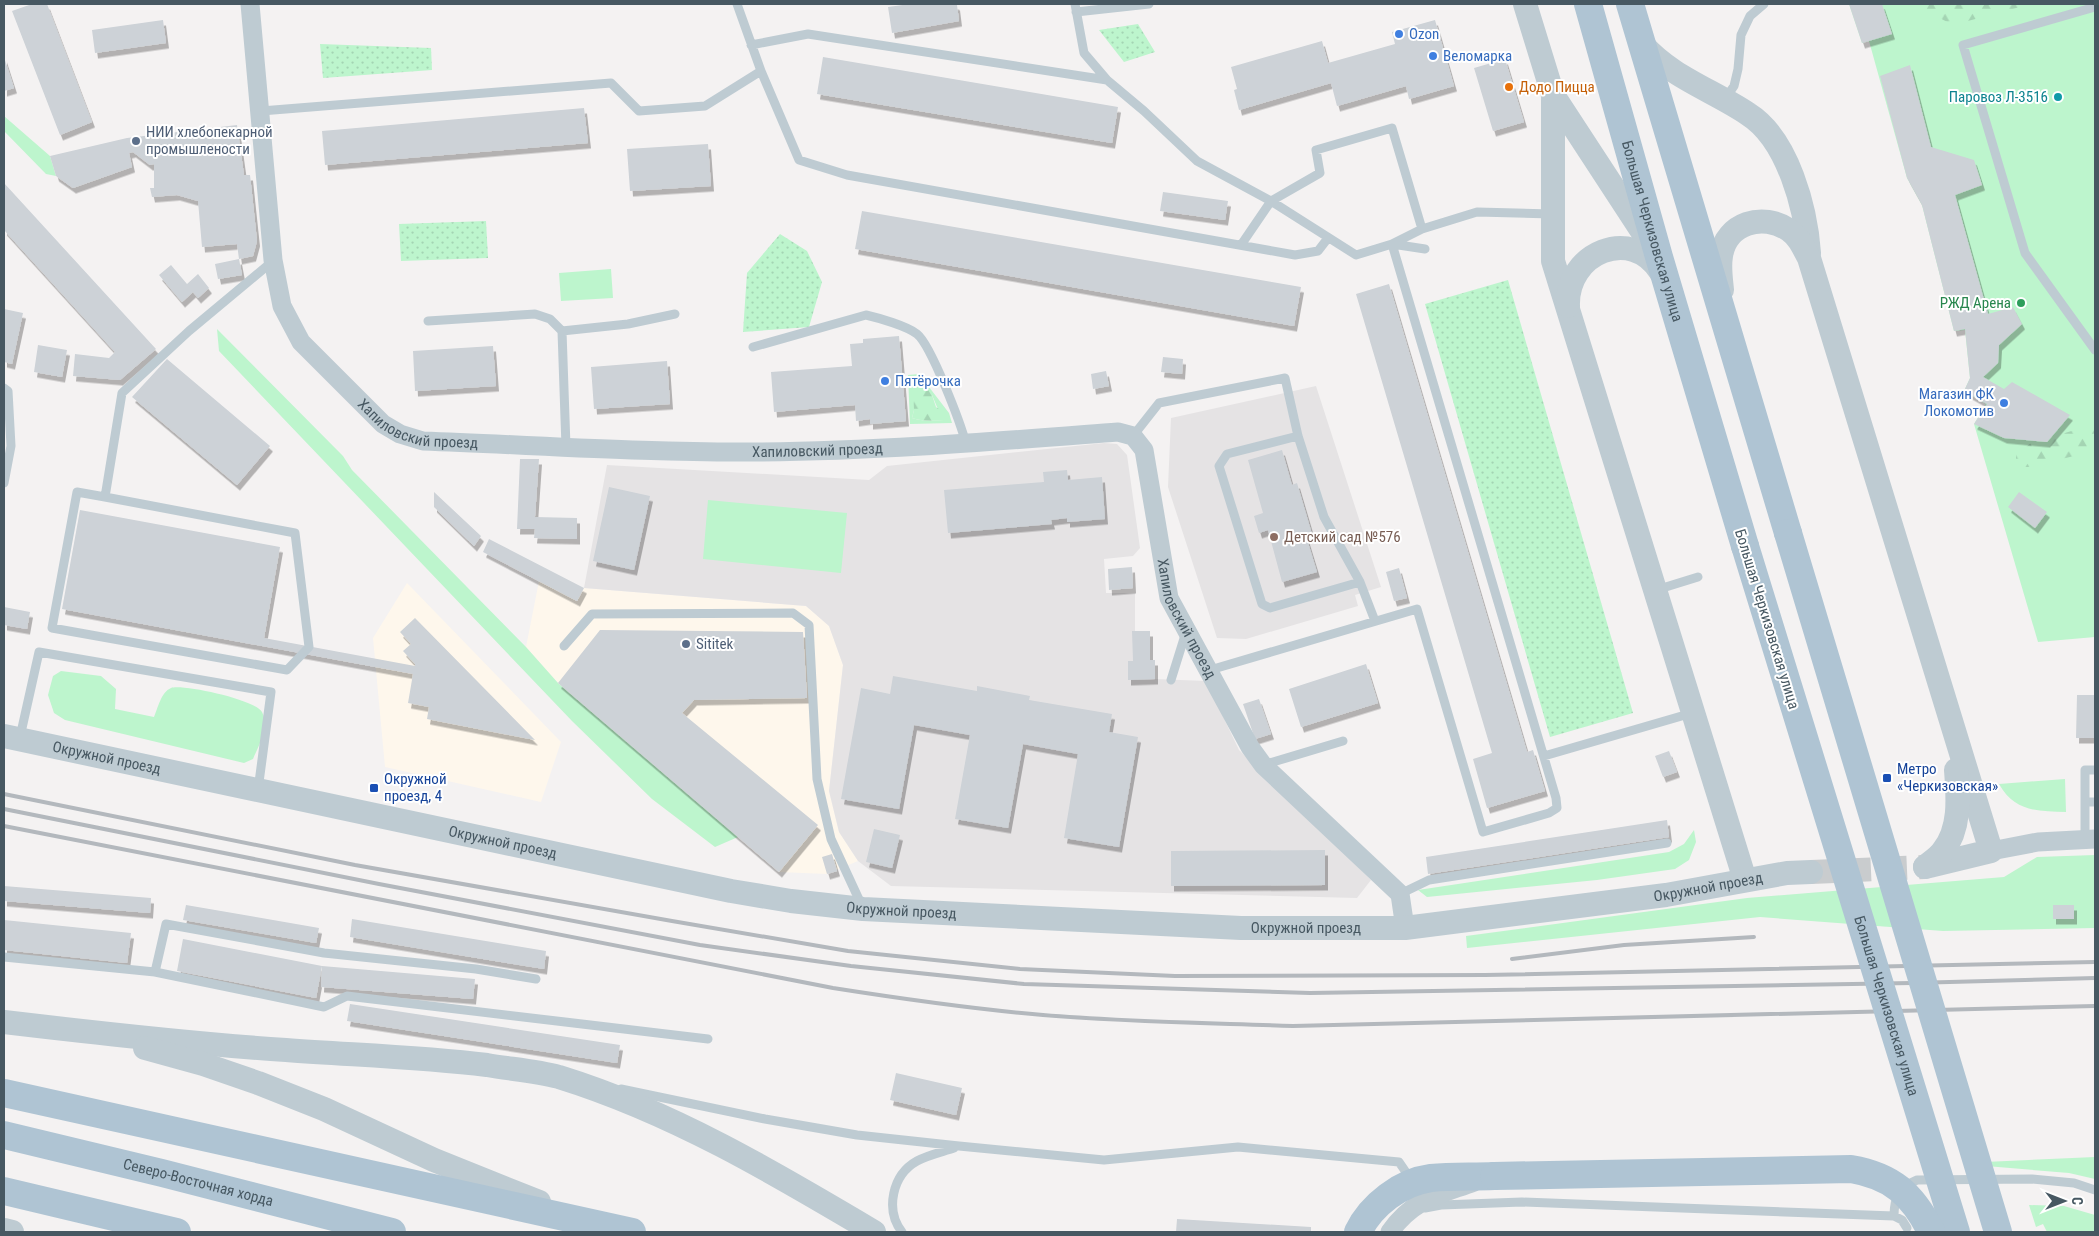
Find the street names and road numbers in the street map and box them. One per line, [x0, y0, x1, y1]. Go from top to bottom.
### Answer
street label: Большая Черкизовская улица [1618, 139, 1687, 324]
street label: Хапиловский проезд [354, 395, 478, 452]
street label: Хапиловский проезд [752, 439, 883, 461]
street label: Большая Черкизовская улица [1731, 527, 1803, 711]
street label: Хапиловский проезд [1153, 557, 1220, 682]
street label: Окружной проезд [51, 738, 163, 778]
street label: Окружной проезд [447, 822, 559, 863]
street label: Окружной проезд [1653, 869, 1764, 905]
street label: Окружной проезд [845, 898, 957, 923]
street label: Большая Черкизовская улица [1850, 914, 1923, 1098]
street label: Окружной проезд [1251, 919, 1361, 937]
street label: Северо-Восточная хорда [121, 1155, 275, 1210]

